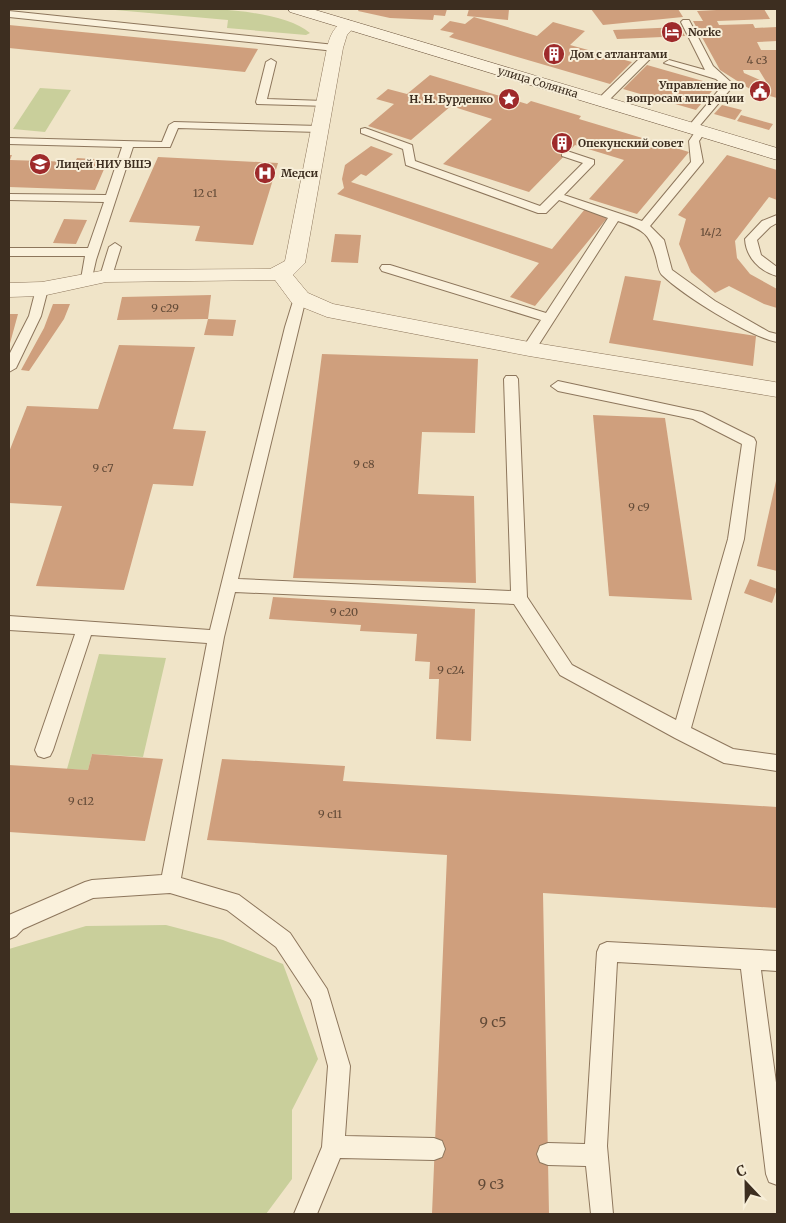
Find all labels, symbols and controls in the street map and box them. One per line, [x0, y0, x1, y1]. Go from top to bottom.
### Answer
hotel icon: Norke [660, 20, 684, 44]
place label: Norke [688, 25, 721, 39]
building icon: Дом с атлантами [542, 42, 566, 66]
place label: Дом с атлантами [570, 47, 668, 61]
house number: 4 с3 [747, 53, 767, 67]
street label: улица Солянка [496, 63, 580, 101]
place label: Управление по вопросам миграции [626, 78, 744, 105]
public building icon: Управление по вопросам миграции [748, 79, 772, 103]
place icon: Н. Н. Бурденко [497, 87, 521, 111]
place label: Н. Н. Бурденко [409, 92, 493, 106]
building icon: Опекунский совет [550, 131, 574, 155]
place label: Опекунский совет [578, 136, 684, 150]
school or university icon: Лицей НИУ ВШЭ [28, 152, 52, 176]
place label: Лицей НИУ ВШЭ [56, 157, 152, 171]
hospital icon: Медси [253, 161, 277, 185]
place label: Медси [281, 166, 319, 180]
house number: 12 с1 [193, 186, 217, 200]
house number: 14/2 [700, 225, 722, 239]
house number: 9 с29 [151, 301, 179, 315]
house number: 9 с8 [353, 457, 375, 471]
house number: 9 с7 [93, 461, 113, 475]
house number: 9 с9 [628, 500, 650, 514]
house number: 9 с20 [330, 605, 358, 619]
house number: 9 с24 [437, 663, 465, 677]
house number: 9 с12 [68, 794, 94, 808]
house number: 9 с11 [318, 807, 342, 821]
house number: 9 с5 [480, 1013, 506, 1031]
north arrow [721, 1158, 771, 1208]
text: С [733, 1161, 749, 1181]
house number: 9 с3 [478, 1175, 504, 1193]

